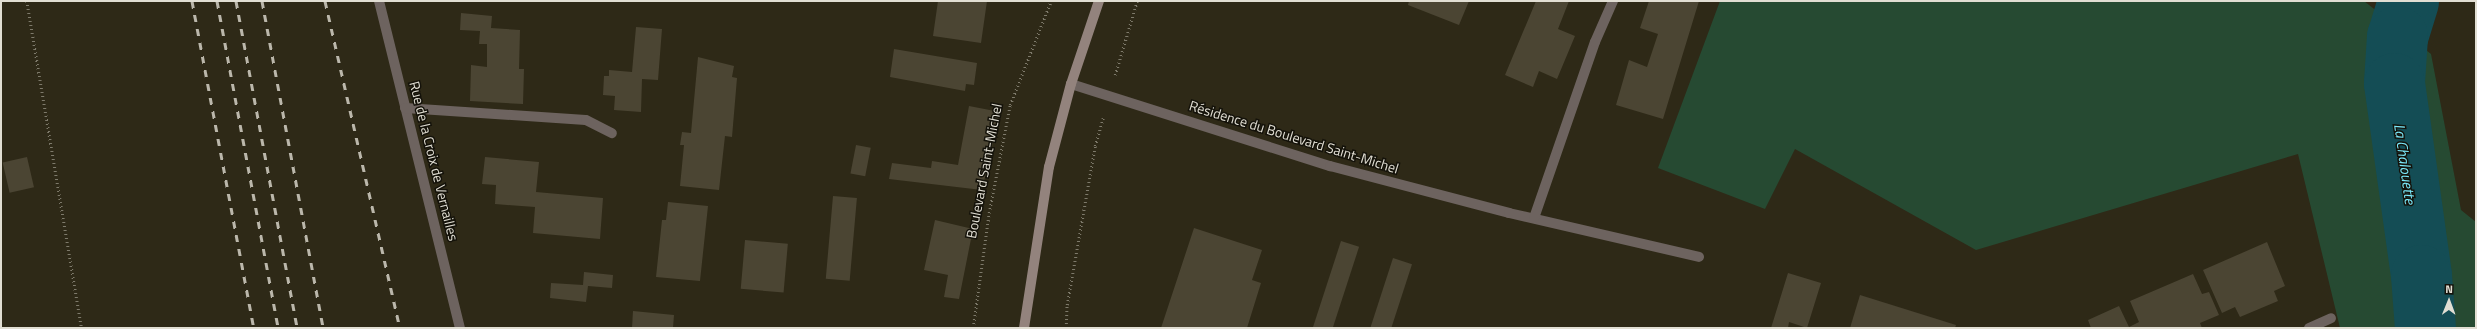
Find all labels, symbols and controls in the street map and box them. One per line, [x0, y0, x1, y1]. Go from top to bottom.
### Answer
street label: Rue de la Croix de Vernailles [406, 79, 462, 243]
street label: Résidence du Boulevard Saint-Michel [1187, 97, 1401, 177]
street label: Boulevard Saint-Michel [963, 102, 1005, 240]
water label: La Chalouette [2390, 123, 2420, 205]
north arrow [2429, 281, 2469, 321]
text: N [2445, 281, 2453, 297]

